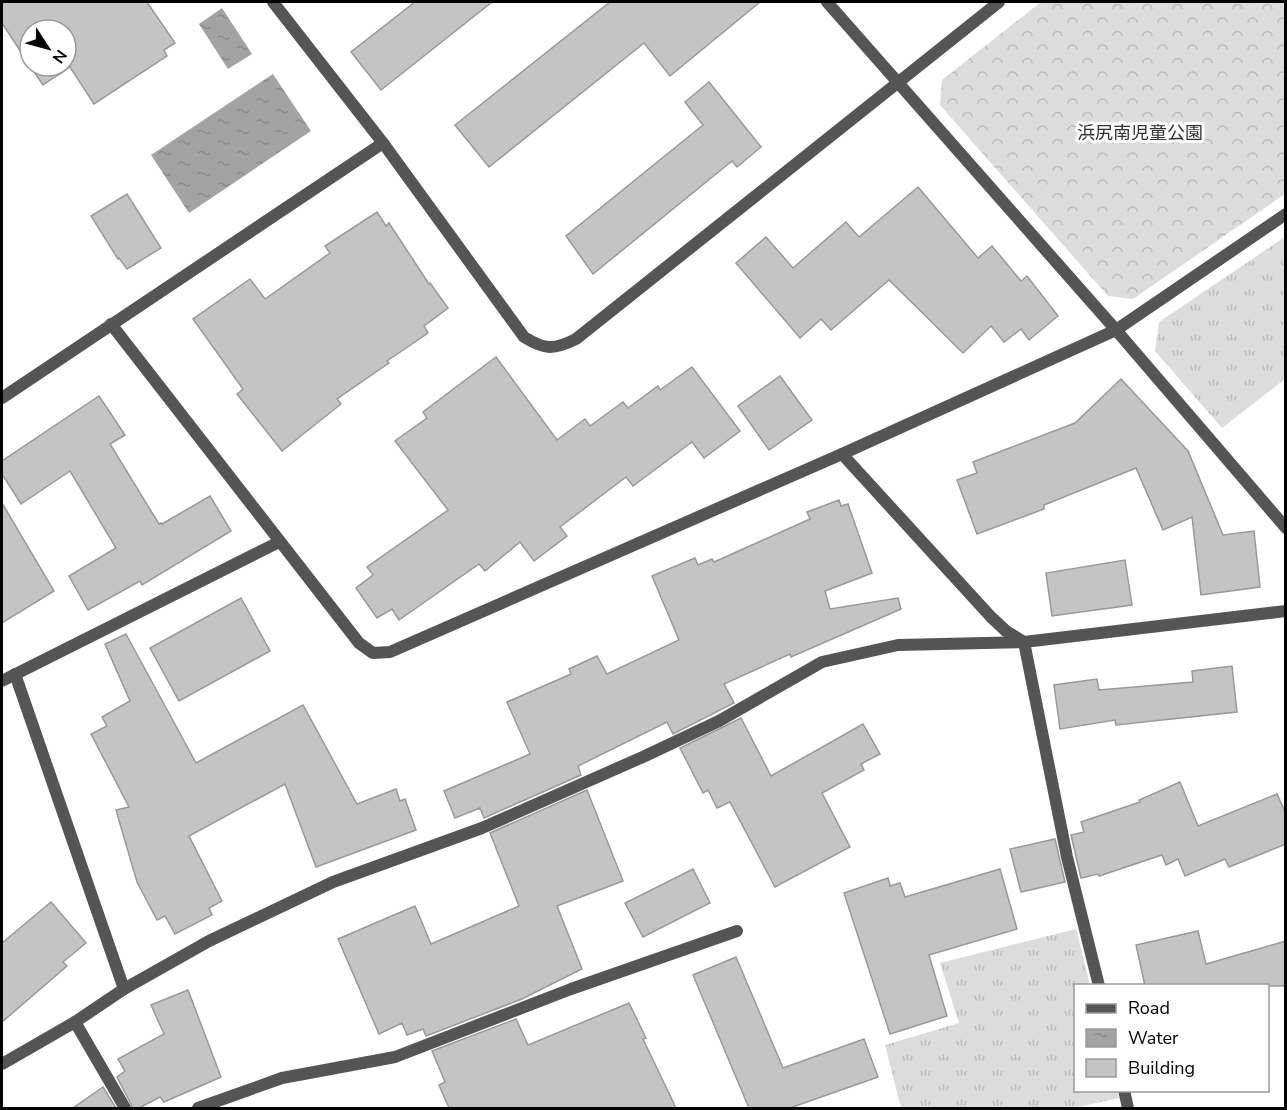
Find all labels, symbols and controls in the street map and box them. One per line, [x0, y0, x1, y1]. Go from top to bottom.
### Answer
north arrow [18, 18, 78, 78]
text: N [47, 45, 72, 68]
park label: 浜尻南児童公園 [1077, 121, 1203, 145]
legend [1074, 984, 1269, 1092]
text: Road [1128, 996, 1170, 1020]
text: Water [1128, 1026, 1179, 1050]
text: Building [1128, 1056, 1195, 1080]

